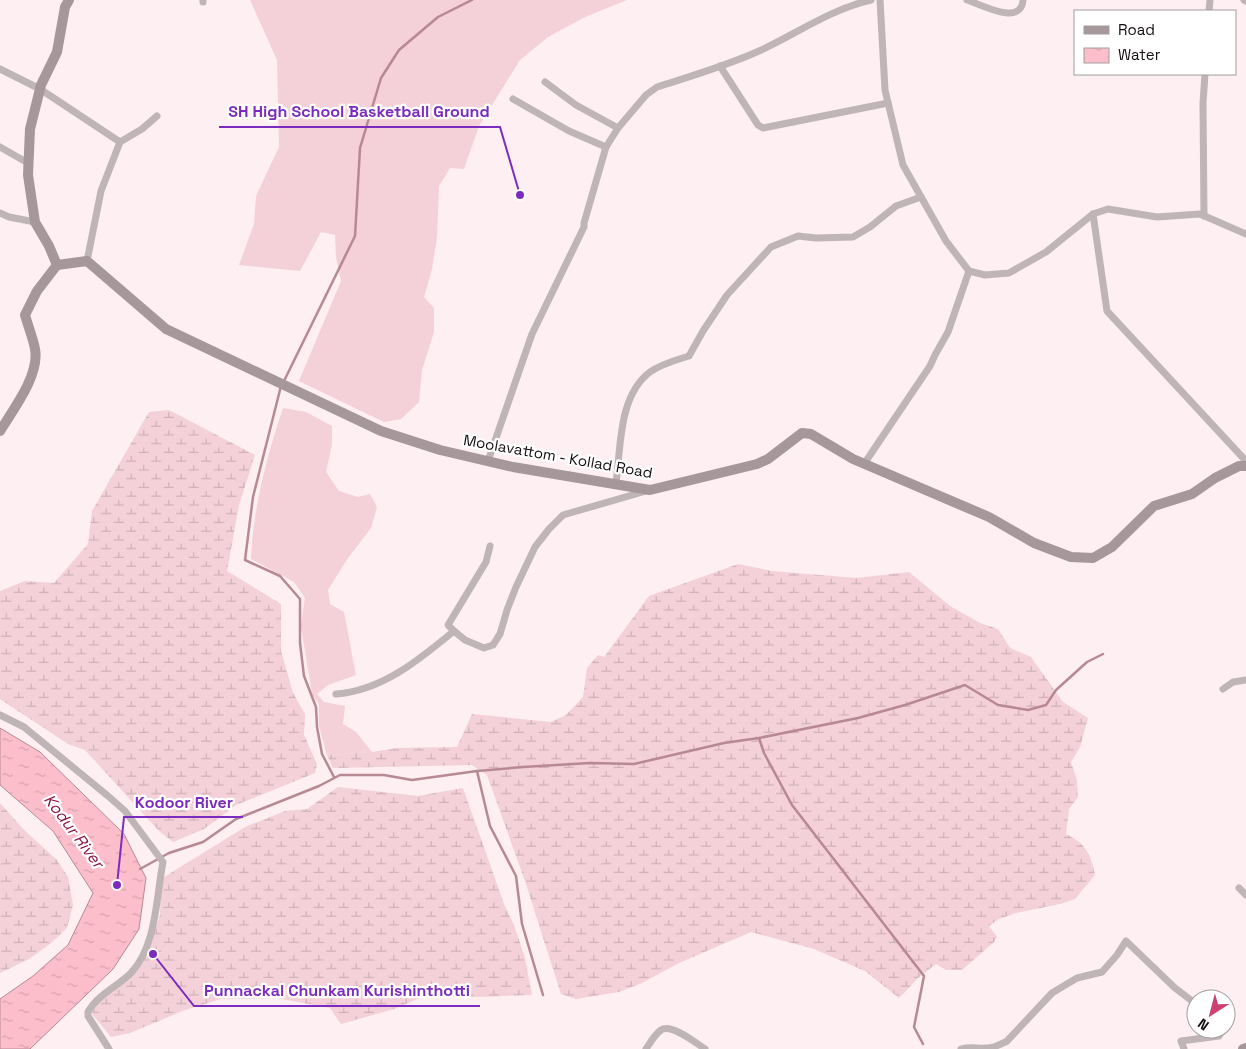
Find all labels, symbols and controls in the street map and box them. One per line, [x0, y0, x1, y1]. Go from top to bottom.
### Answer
legend [1074, 10, 1236, 75]
text: Road [1118, 20, 1155, 39]
text: Water [1118, 45, 1161, 64]
callout: SH High School Basketball Ground [219, 96, 500, 127]
text: SH High School Basketball Ground [228, 101, 490, 122]
street label: Moolavattom - Kollad Road [462, 430, 654, 482]
callout: Kodoor River [124, 786, 243, 817]
water label: Kodur River [39, 790, 110, 874]
text: Kodoor River [135, 792, 233, 813]
callout: Punnackal Chunkam Kurishinthotti [194, 975, 480, 1006]
text: Punnackal Chunkam Kurishinthotti [204, 980, 470, 1001]
north arrow [1186, 989, 1236, 1039]
text: N [1194, 1014, 1212, 1035]

